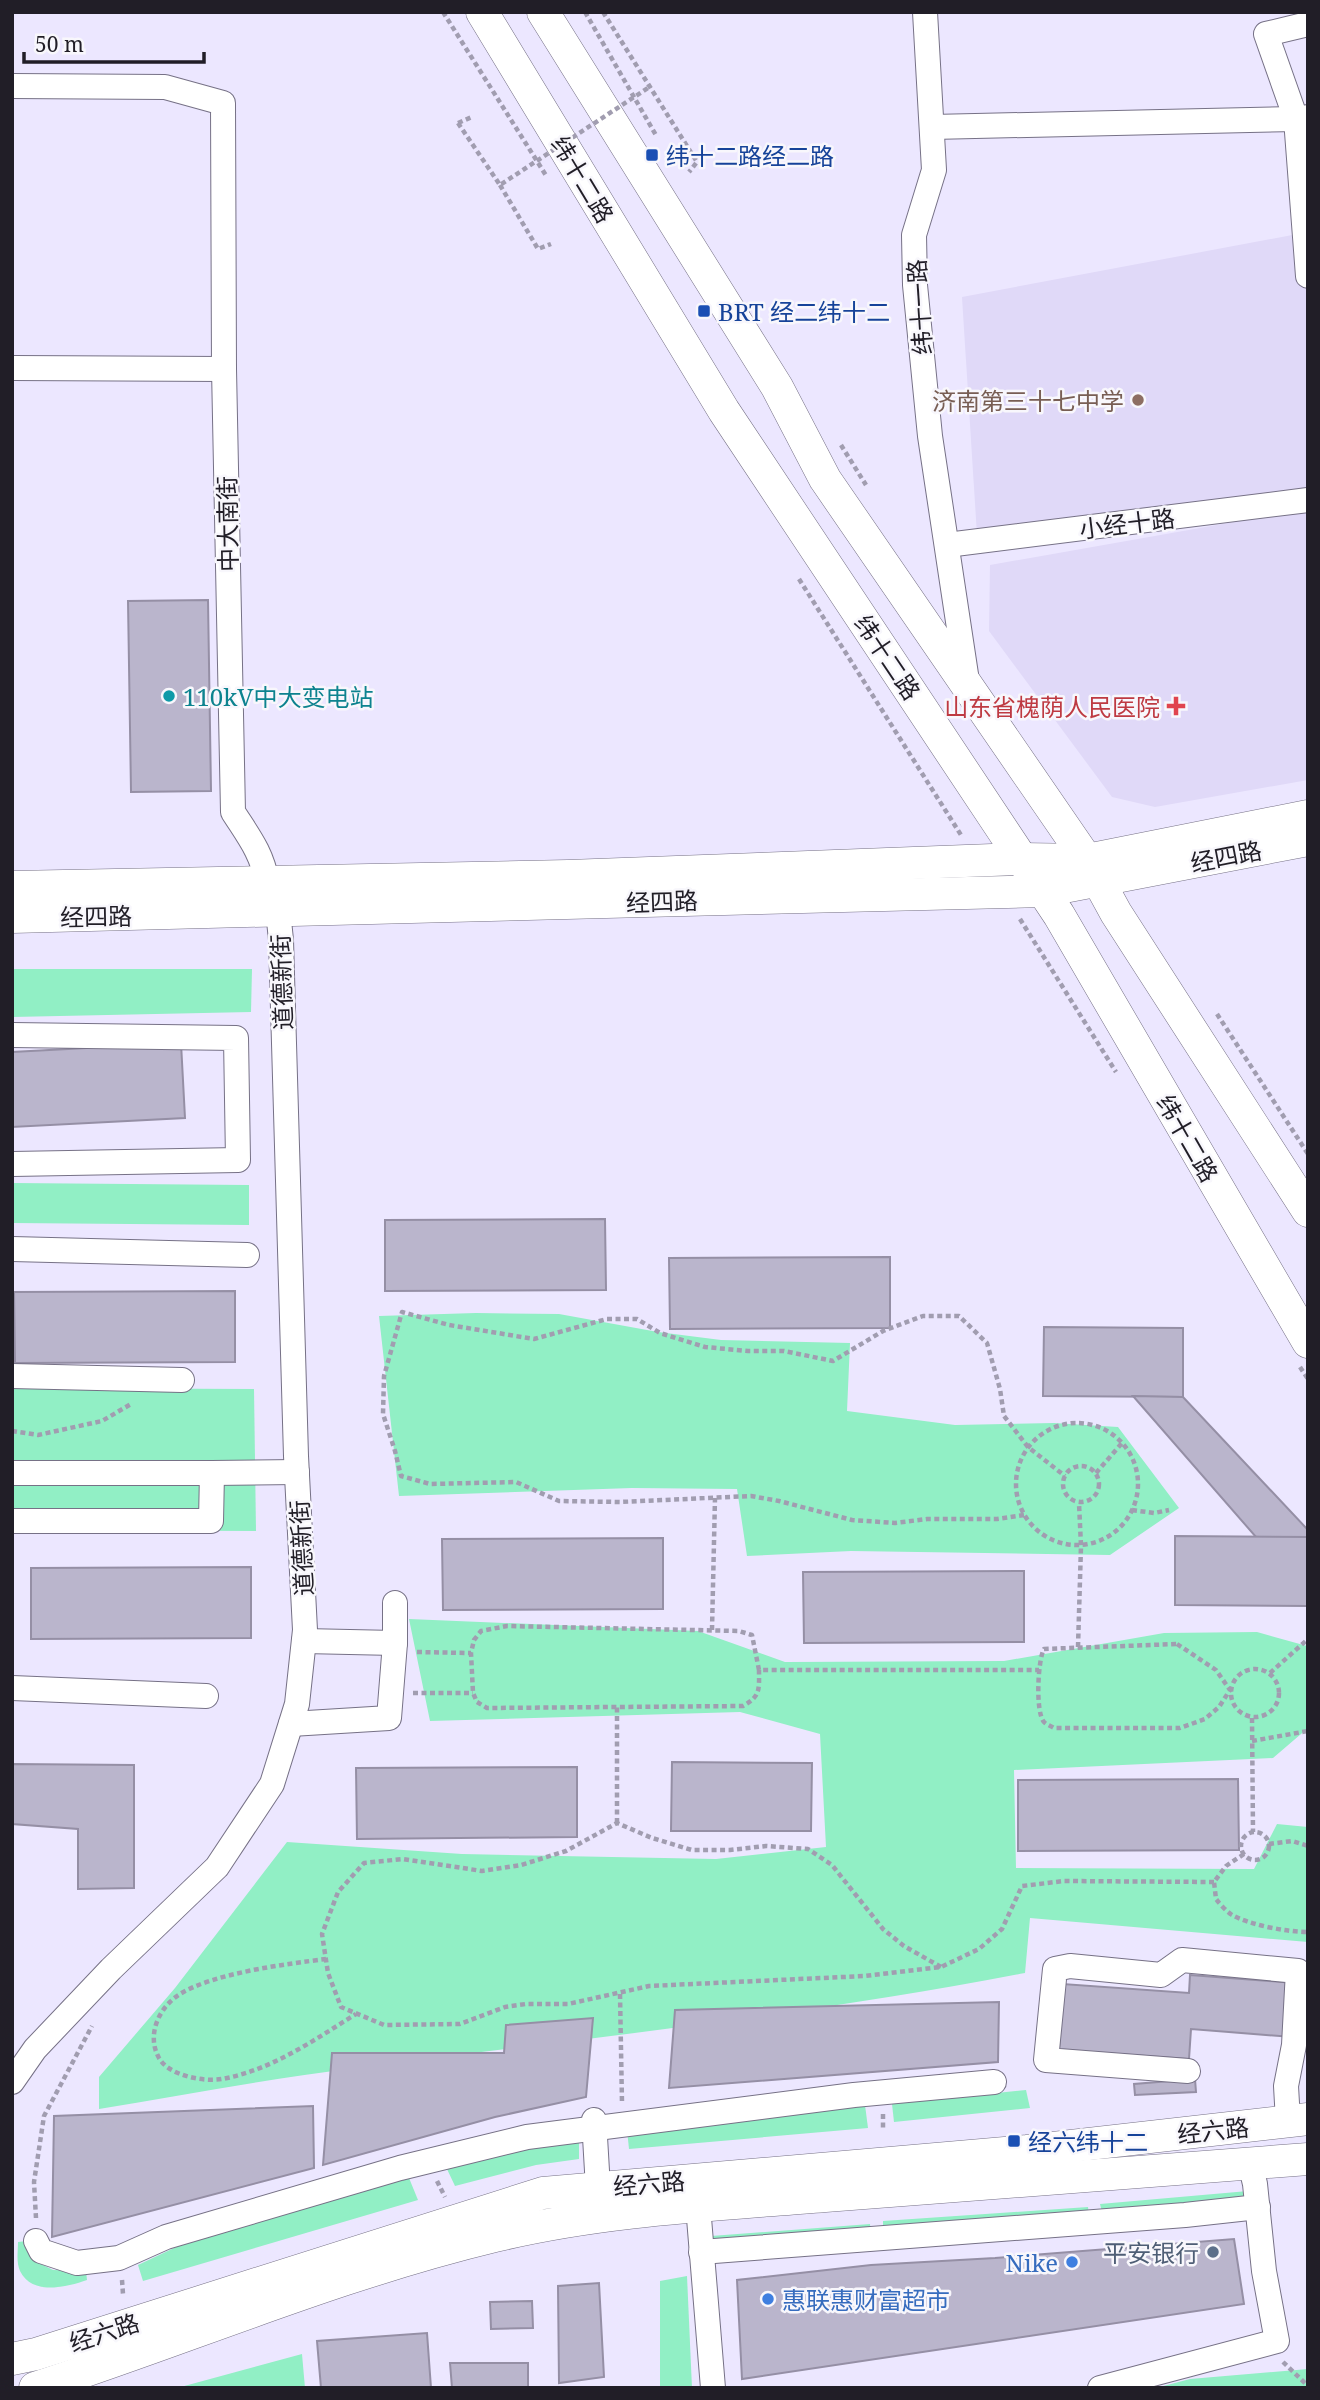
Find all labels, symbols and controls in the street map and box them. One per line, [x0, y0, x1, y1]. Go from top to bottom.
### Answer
scale bar [24, 21, 205, 65]
text: 50 m [35, 30, 84, 58]
street label: 纬十二路 [544, 129, 622, 229]
place label: 纬十二路经二路 [666, 139, 834, 172]
marker: 纬十二路经二路 [644, 147, 660, 163]
street label: 纬十一路 [899, 258, 939, 356]
place label: BRT 经二纬十二 [718, 295, 890, 328]
marker: BRT 经二纬十二 [696, 303, 712, 319]
place label: 济南第三十七中学 [932, 384, 1124, 417]
marker: 济南第三十七中学 [1130, 392, 1146, 408]
street label: 中大南街 [210, 476, 244, 572]
street label: 小经十路 [1077, 501, 1177, 545]
street label: 纬十二路 [847, 608, 929, 706]
place label: 110kV中大变电站 [183, 680, 374, 713]
marker: 110kV中大变电站 [161, 688, 177, 704]
place label: 山东省槐荫人民医院 [944, 690, 1160, 723]
marker: 山东省槐荫人民医院 [1166, 696, 1186, 716]
street label: 经四路 [1188, 833, 1264, 879]
street label: 经四路 [625, 883, 699, 919]
street label: 经四路 [60, 899, 132, 933]
street label: 道德新街 [263, 933, 299, 1031]
street label: 纬十二路 [1150, 1088, 1226, 1188]
street label: 道德新街 [282, 1499, 320, 1597]
street label: 经六路 [1175, 2110, 1251, 2150]
place label: 经六纬十二 [1028, 2125, 1148, 2158]
marker: 经六纬十二 [1006, 2133, 1022, 2149]
street label: 经六路 [612, 2163, 686, 2203]
place label: 平安银行 [1103, 2236, 1199, 2269]
marker: 平安银行 [1205, 2244, 1221, 2260]
place label: Nike [1006, 2246, 1058, 2279]
marker: Nike [1064, 2254, 1080, 2270]
place label: 惠联惠财富超市 [782, 2283, 950, 2316]
marker: 惠联惠财富超市 [760, 2291, 776, 2307]
street label: 经六路 [65, 2305, 143, 2359]

